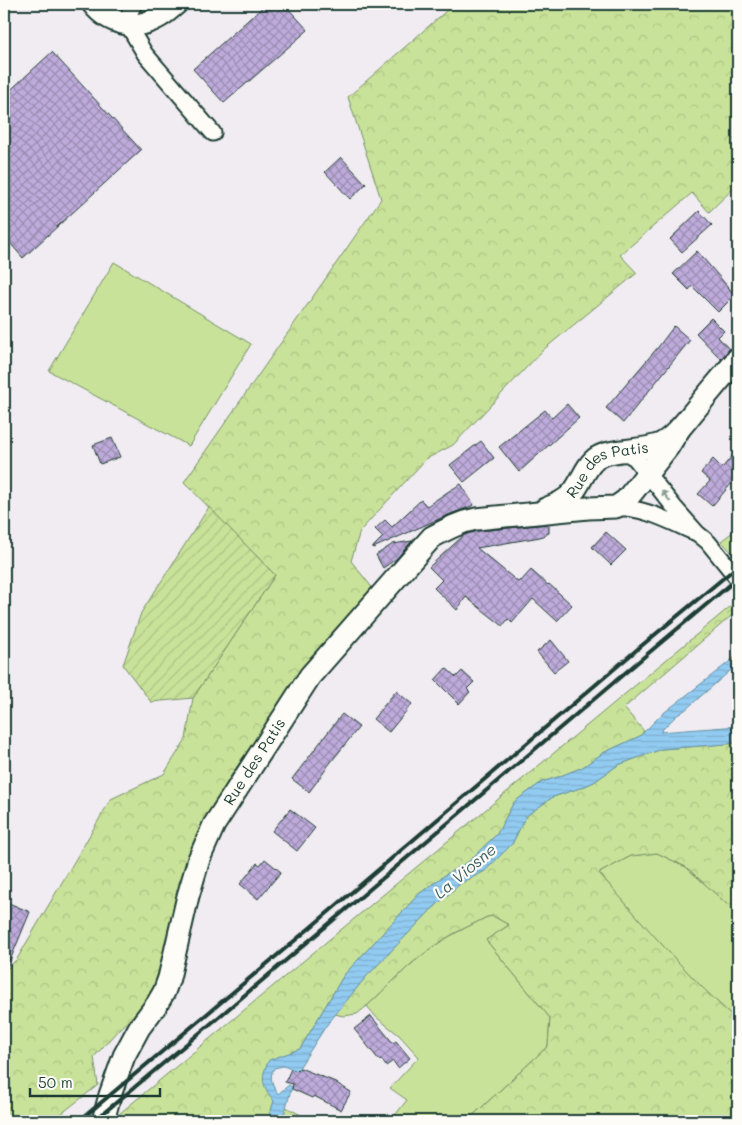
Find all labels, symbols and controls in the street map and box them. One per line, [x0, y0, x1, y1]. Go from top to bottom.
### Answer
street label: Rue des Patis [561, 437, 650, 502]
one-way arrow [660, 490, 671, 503]
street label: Rue des Patis [218, 714, 289, 809]
water label: La Viosne [429, 838, 500, 903]
scale bar [30, 1065, 160, 1097]
text: 50 m [38, 1072, 73, 1092]

